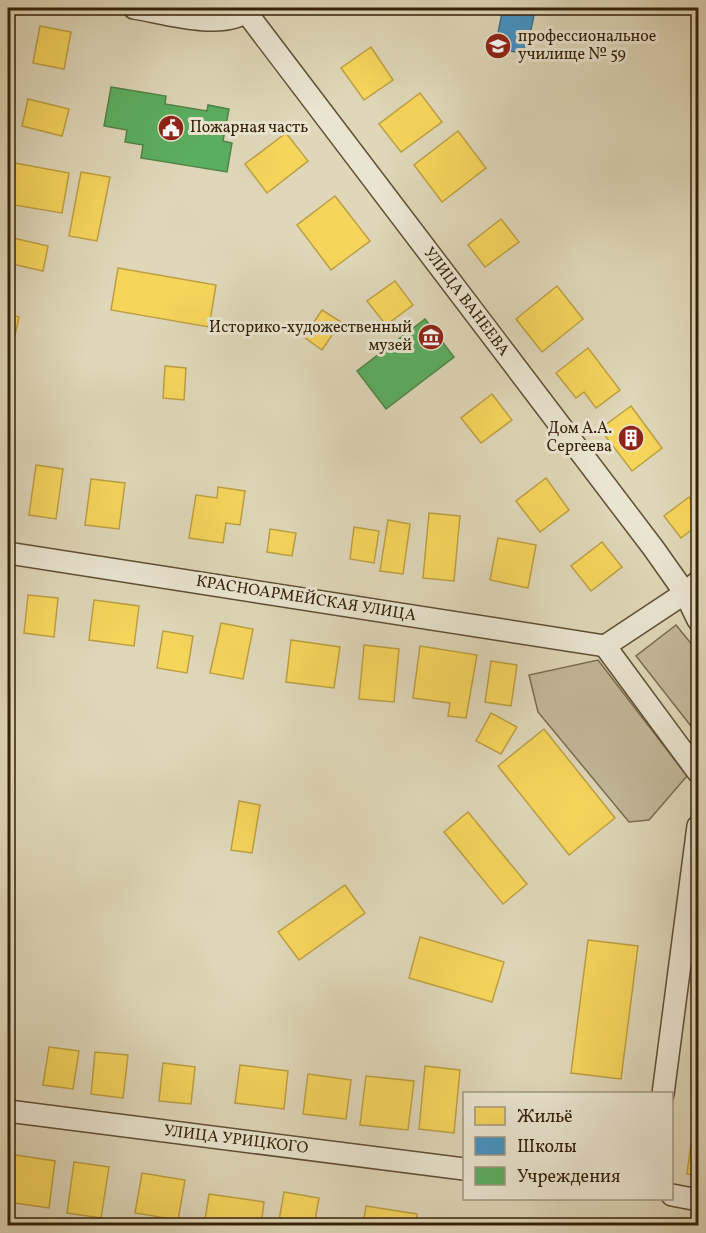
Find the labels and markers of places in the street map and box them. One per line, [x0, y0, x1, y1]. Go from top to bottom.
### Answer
place label: профессиональное училище № 59 [518, 26, 656, 66]
school or university icon: профессиональное училище № 59 [483, 31, 513, 61]
public building icon: Пожарная часть [156, 113, 186, 143]
place label: Пожарная часть [190, 117, 308, 139]
place label: Историко-художественный музей [209, 317, 412, 357]
museum icon: Историко-художественный музей [416, 322, 446, 352]
place label: Дом А.А. Сергеева [547, 418, 612, 458]
building icon: Дом А.А. Сергеева [616, 423, 646, 453]

